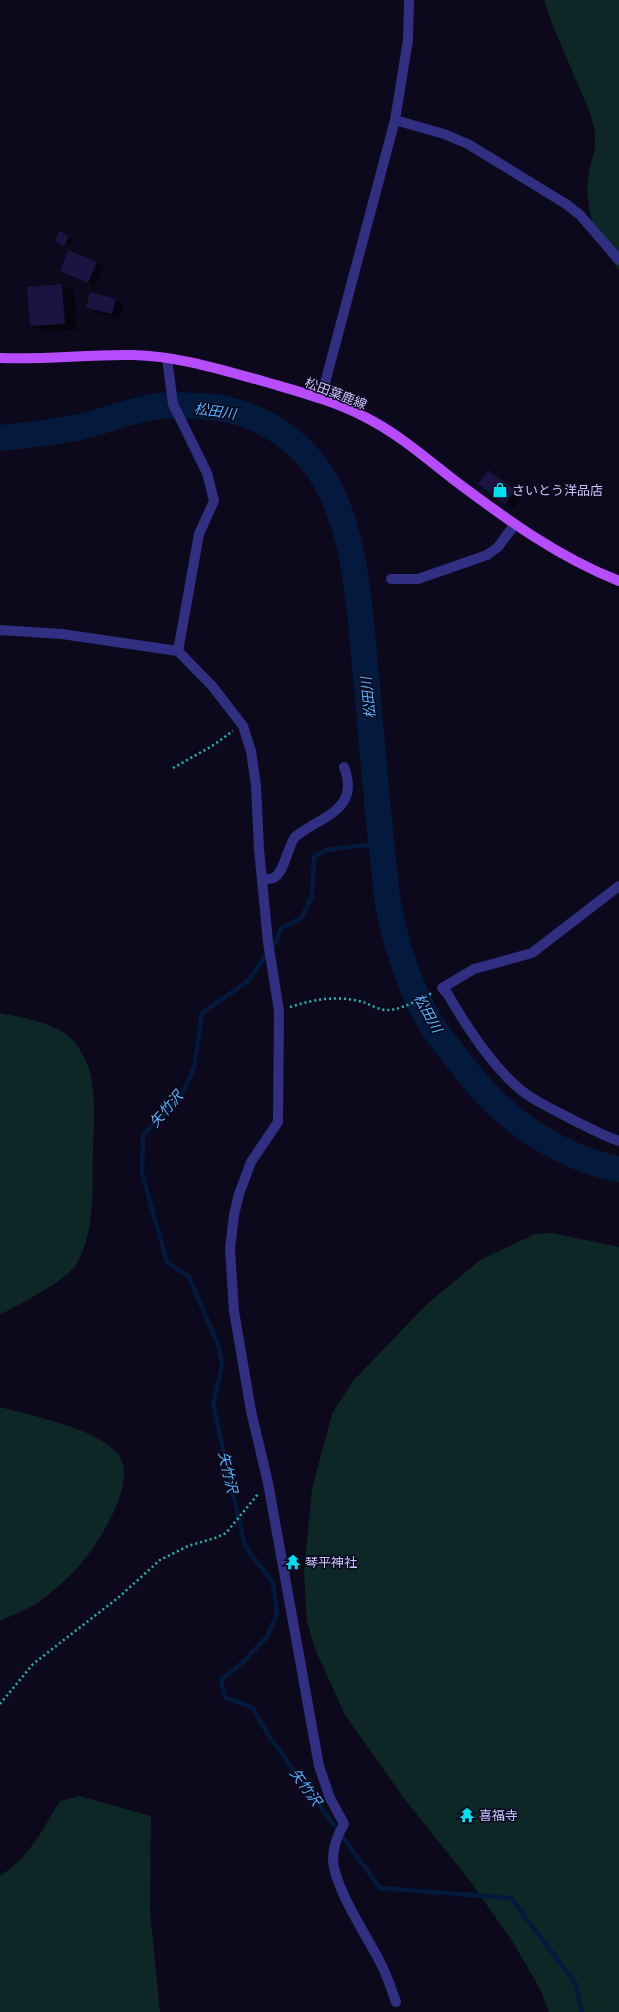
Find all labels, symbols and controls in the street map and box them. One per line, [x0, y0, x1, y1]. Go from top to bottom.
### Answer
street label: 松田葉鹿線 [302, 375, 369, 413]
water label: 松田川 [193, 400, 239, 423]
shop icon: さいとう洋品店 [491, 481, 509, 499]
place label: さいとう洋品店 [512, 483, 603, 499]
water label: 松田川 [358, 674, 379, 720]
water label: 松田川 [410, 991, 446, 1037]
water label: 矢竹沢 [146, 1086, 188, 1131]
water label: 矢竹沢 [215, 1450, 241, 1496]
temple icon: 琴平神社 [284, 1553, 302, 1571]
place label: 琴平神社 [305, 1555, 357, 1571]
water label: 矢竹沢 [286, 1765, 326, 1811]
temple icon: 喜福寺 [458, 1806, 476, 1824]
place label: 喜福寺 [479, 1808, 518, 1824]

